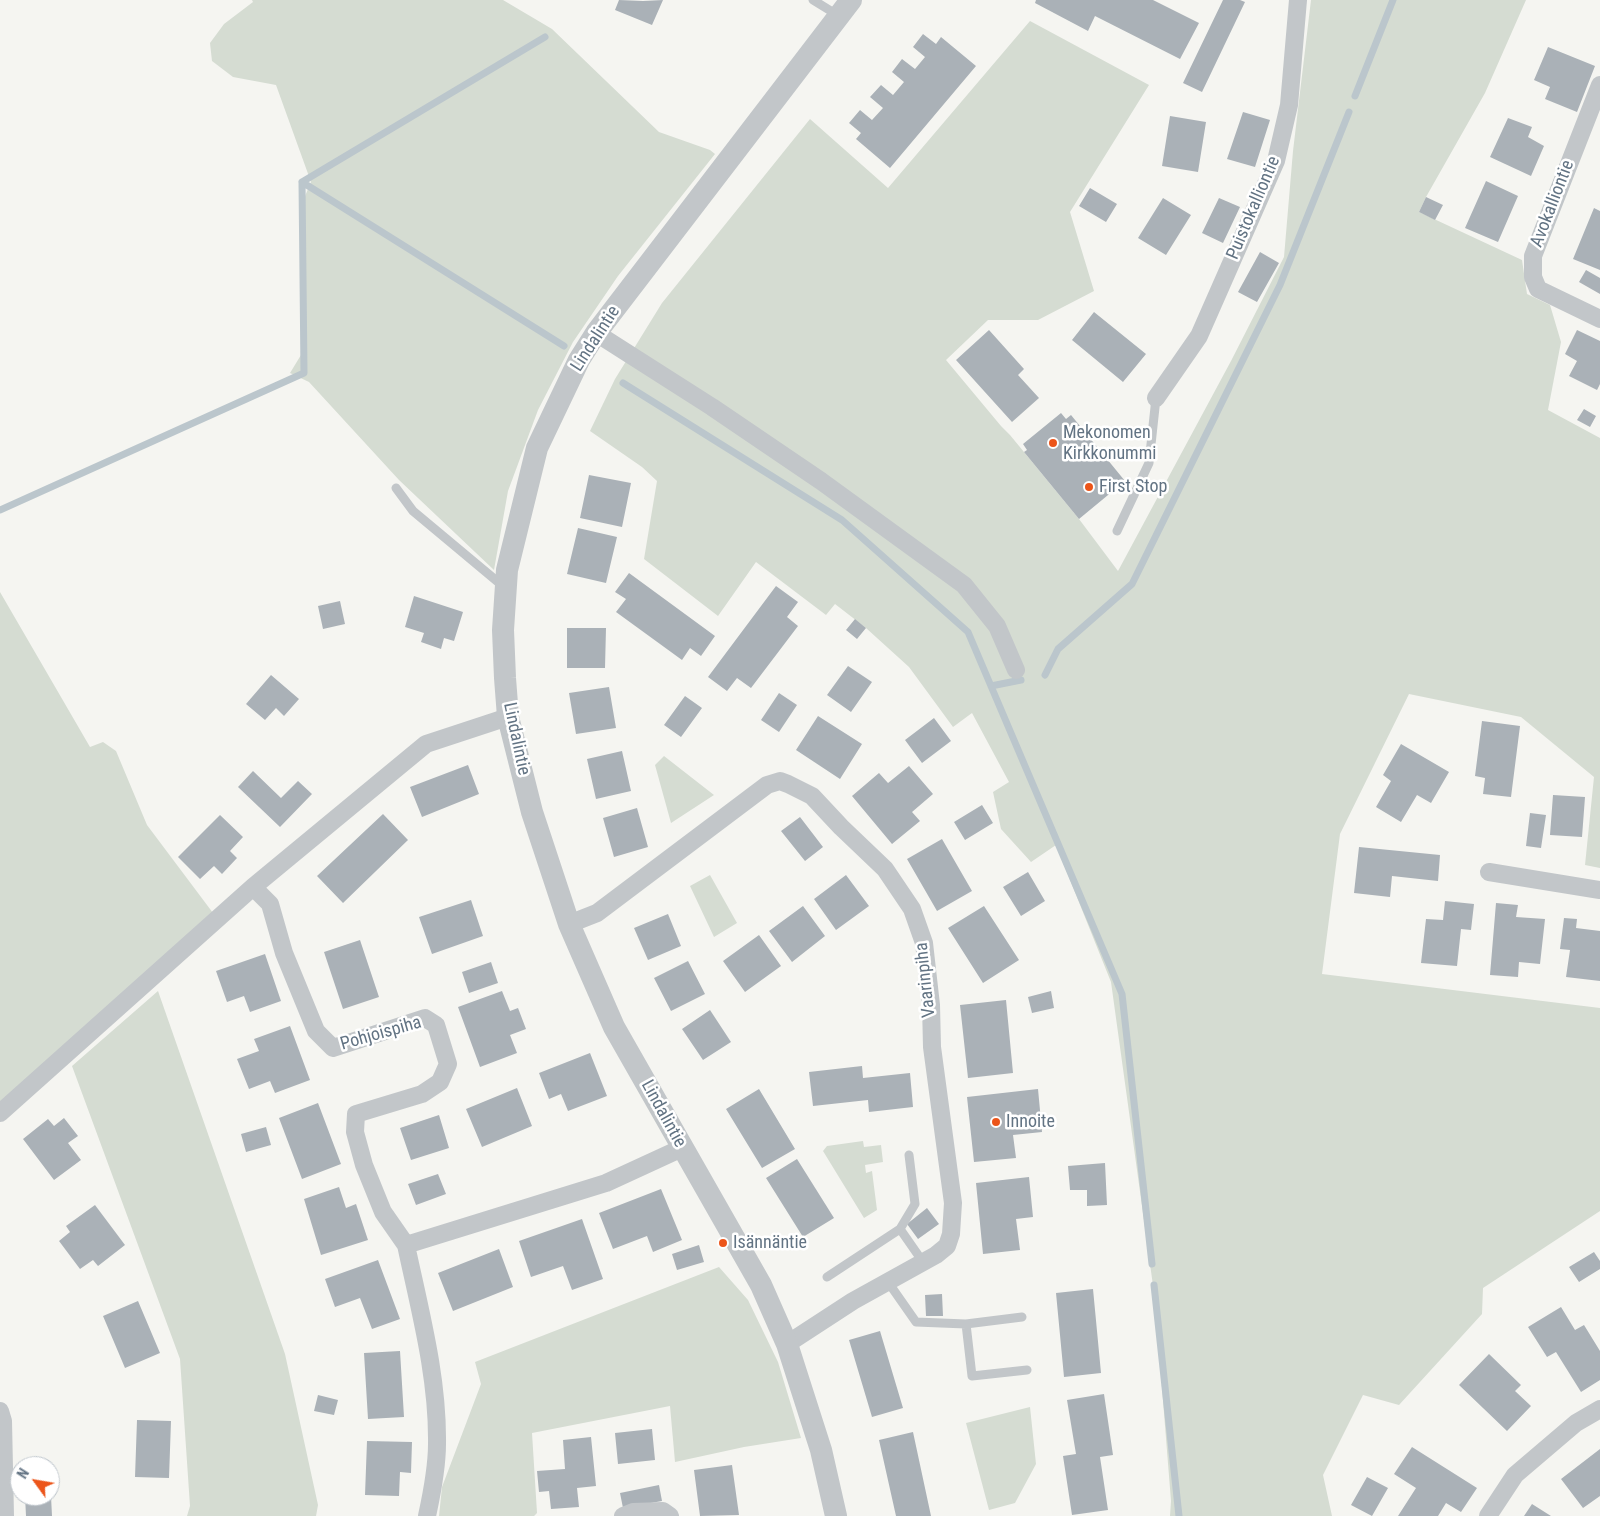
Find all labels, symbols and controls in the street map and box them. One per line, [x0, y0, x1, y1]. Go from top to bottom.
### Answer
street label: Puistokalliontie [1223, 153, 1285, 263]
street label: Avokalliontie [1527, 158, 1579, 250]
street label: Lindalintie [567, 302, 625, 376]
place label: Mekonomen Kirkkonummi [1063, 422, 1156, 464]
marker: Mekonomen Kirkkonummi [1047, 437, 1059, 449]
place label: First Stop [1099, 476, 1167, 498]
marker: First Stop [1083, 481, 1095, 493]
street label: Lindalintie [498, 701, 534, 777]
street label: Vaarinpiha [911, 941, 941, 1019]
street label: Pohjoispiha [338, 1012, 424, 1056]
street label: Lindalintie [636, 1076, 690, 1152]
place label: Innoite [1006, 1111, 1055, 1133]
marker: Innoite [990, 1116, 1002, 1128]
place label: Isännäntie [733, 1232, 807, 1254]
marker: Isännäntie [717, 1237, 729, 1249]
north arrow [10, 1456, 60, 1506]
text: N [14, 1466, 32, 1481]

